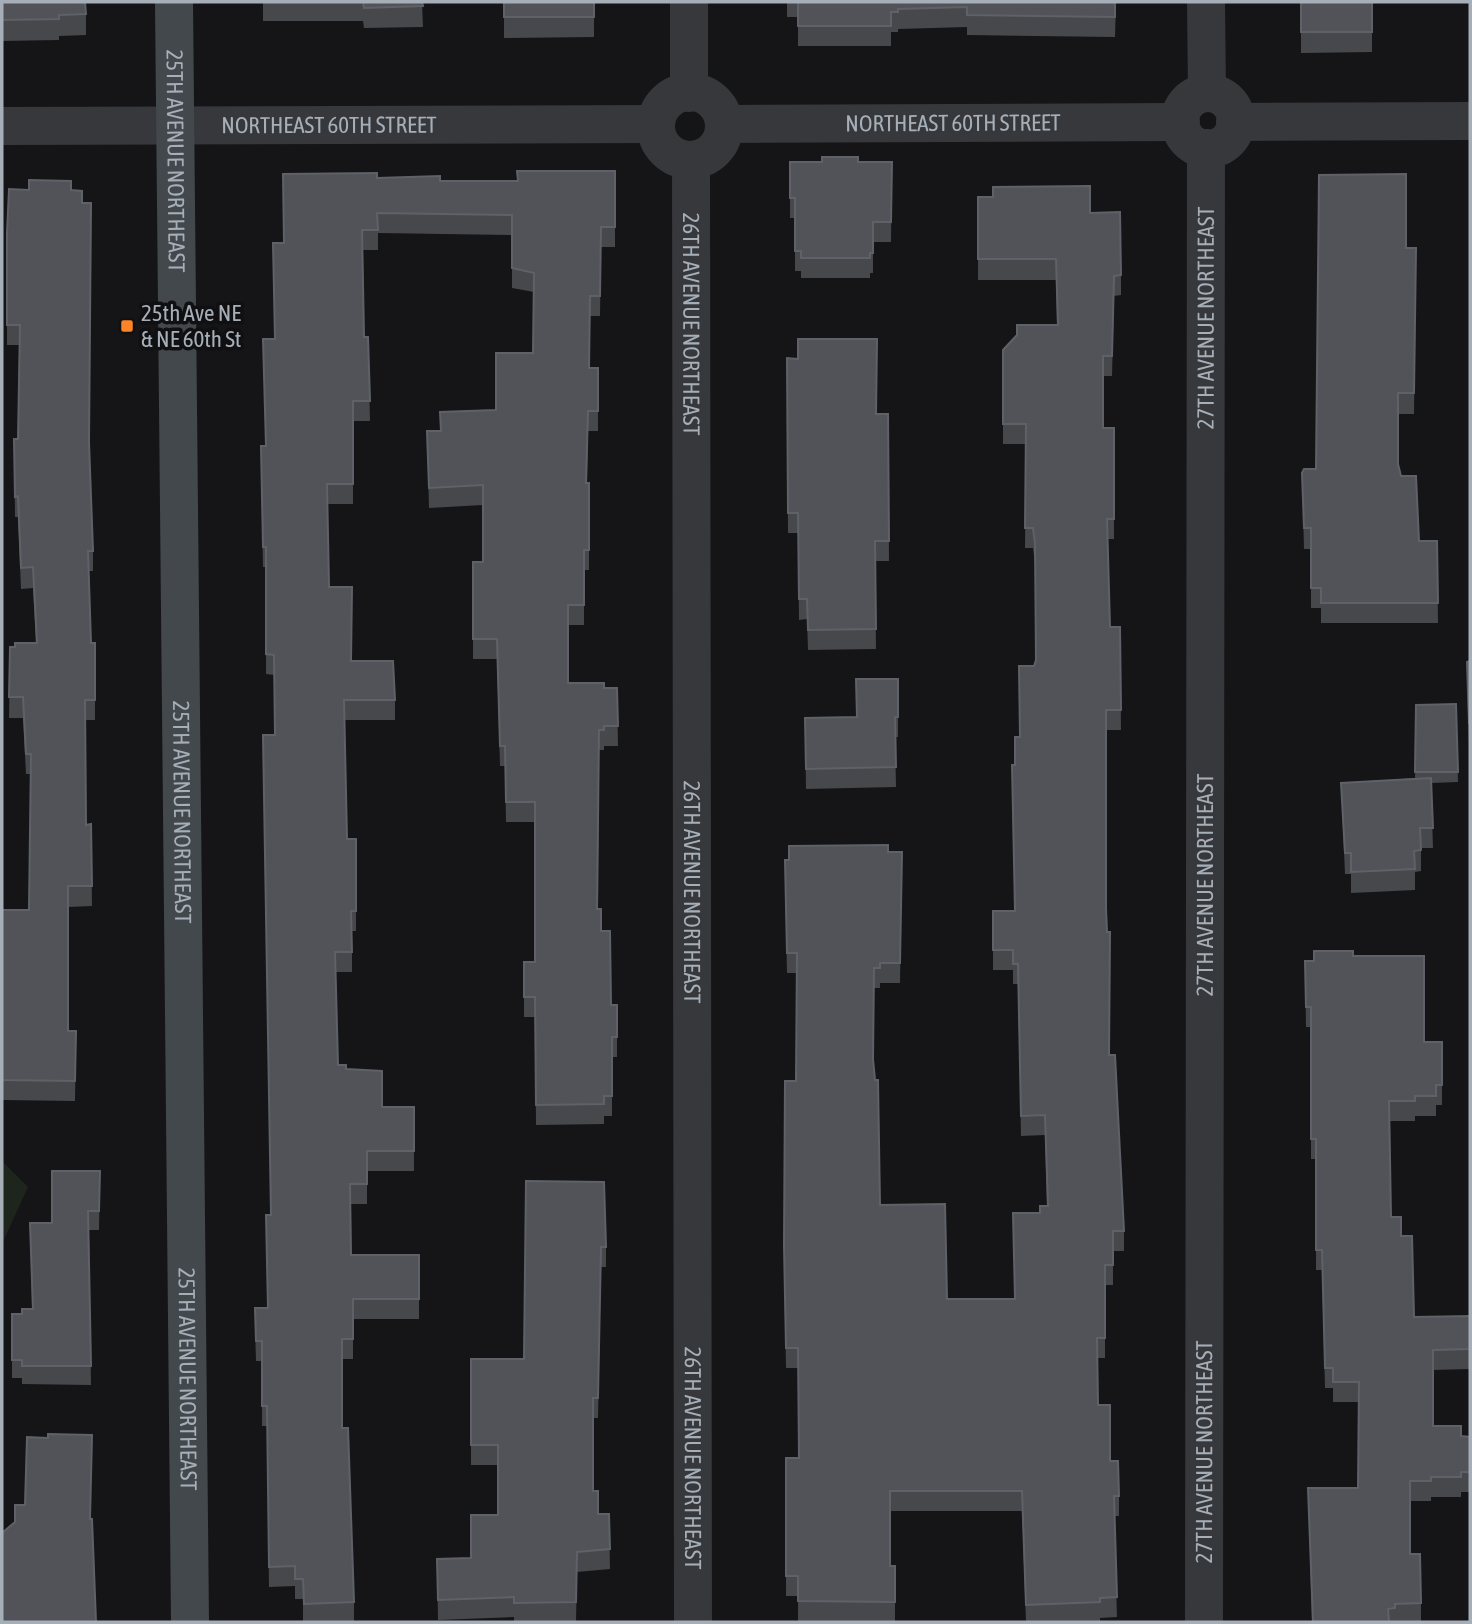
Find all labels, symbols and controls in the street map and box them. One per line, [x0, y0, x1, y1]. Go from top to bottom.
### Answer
street label: 25TH AVENUE NORTHEAST [161, 49, 190, 273]
street label: NORTHEAST 60TH STREET [845, 110, 1061, 136]
street label: NORTHEAST 60TH STREET [221, 112, 437, 138]
street label: 27TH AVENUE NORTHEAST [1193, 206, 1219, 430]
street label: 26TH AVENUE NORTHEAST [678, 212, 704, 436]
place label: 25th Ave NE & NE 60th St [141, 300, 241, 352]
marker: 25th Ave NE & NE 60th St [119, 318, 135, 334]
street label: 25TH AVENUE NORTHEAST [168, 700, 196, 924]
street label: 27TH AVENUE NORTHEAST [1192, 773, 1218, 997]
street label: 26TH AVENUE NORTHEAST [679, 780, 705, 1004]
street label: 25TH AVENUE NORTHEAST [173, 1267, 202, 1491]
street label: 27TH AVENUE NORTHEAST [1191, 1340, 1217, 1564]
street label: 26TH AVENUE NORTHEAST [680, 1346, 706, 1570]

